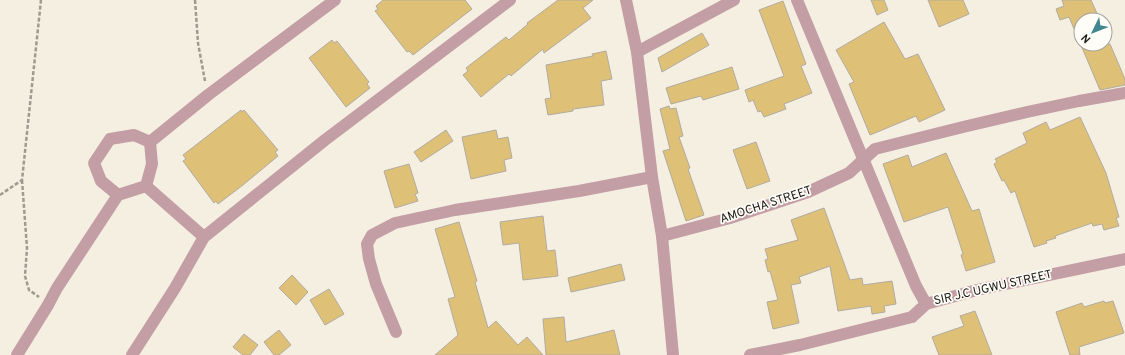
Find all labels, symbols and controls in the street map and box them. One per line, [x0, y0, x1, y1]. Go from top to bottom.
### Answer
north arrow [1073, 12, 1113, 52]
text: N [1079, 30, 1094, 46]
street label: AMOCHA STREET [718, 183, 814, 227]
street label: SIR J.C UGWU STREET [932, 267, 1054, 309]

